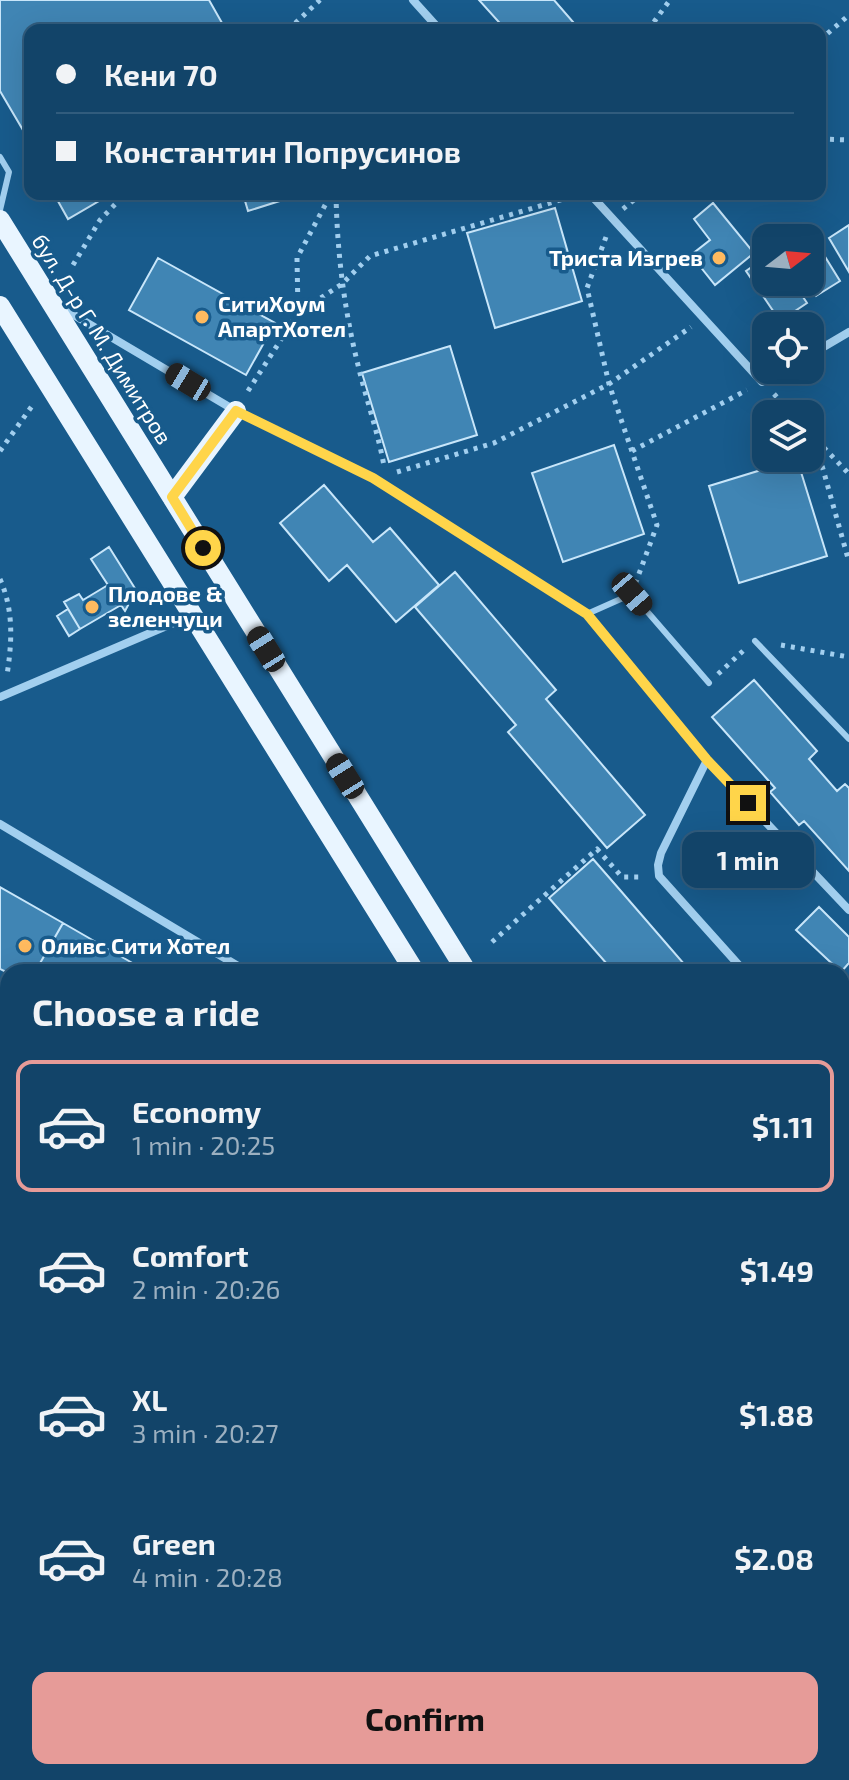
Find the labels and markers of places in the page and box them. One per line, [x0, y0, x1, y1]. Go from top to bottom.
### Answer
place label: Триста Изгрев [549, 244, 703, 270]
marker: Триста Изгрев [710, 249, 728, 267]
place label: СитиХоум АпартХотел [218, 290, 346, 341]
marker: СитиХоум АпартХотел [193, 308, 211, 326]
place label: Плодове & зеленчуци [108, 580, 223, 631]
marker: Плодове & зеленчуци [83, 598, 101, 616]
place label: Оливс Сити Хотел [41, 932, 230, 958]
marker: Оливс Сити Хотел [16, 937, 34, 955]

